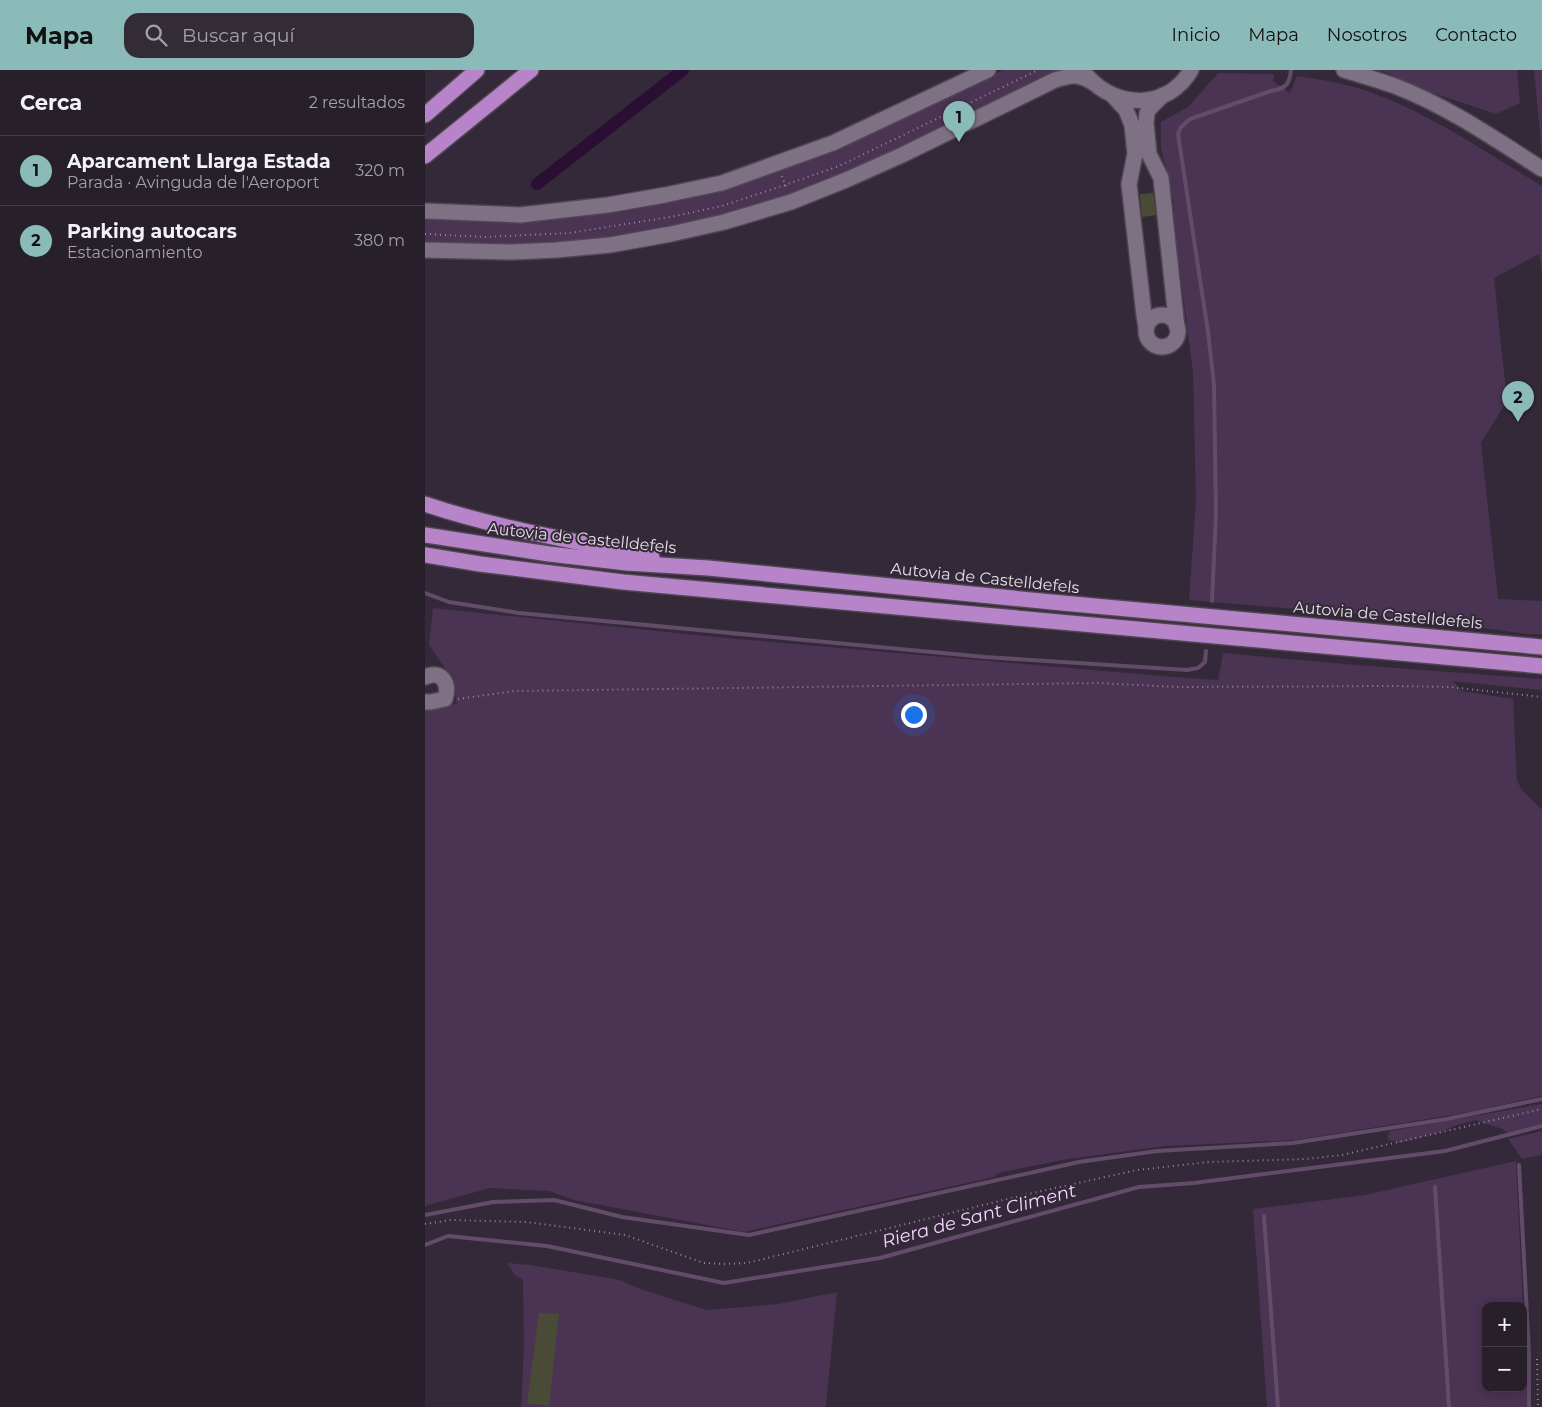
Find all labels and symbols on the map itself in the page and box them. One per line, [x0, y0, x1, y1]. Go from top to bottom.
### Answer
pin: 1 [943, 101, 975, 142]
pin: 2 [1502, 381, 1534, 422]
street label: Autovia de Castelldefels [487, 519, 678, 557]
street label: Autovia de Castelldefels [890, 559, 1081, 597]
street label: Autovia de Castelldefels [1293, 597, 1484, 633]
your location [901, 702, 927, 728]
water label: Riera de Sant Climent [880, 1179, 1079, 1253]

